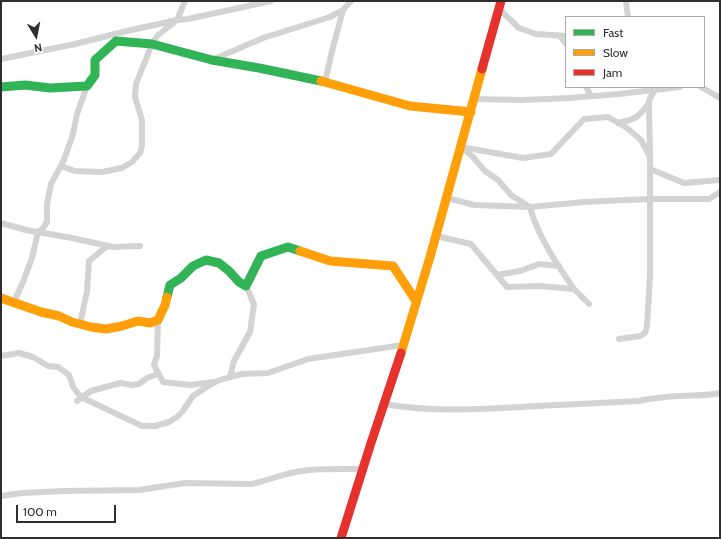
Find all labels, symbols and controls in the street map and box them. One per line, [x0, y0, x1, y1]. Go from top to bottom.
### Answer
north arrow [16, 16, 56, 56]
legend [565, 16, 705, 88]
text: Fast [603, 25, 623, 40]
text: N [33, 40, 43, 55]
text: Slow [603, 45, 628, 60]
text: Jam [603, 65, 622, 80]
scale bar [18, 497, 118, 523]
text: 100 m [23, 504, 57, 519]

